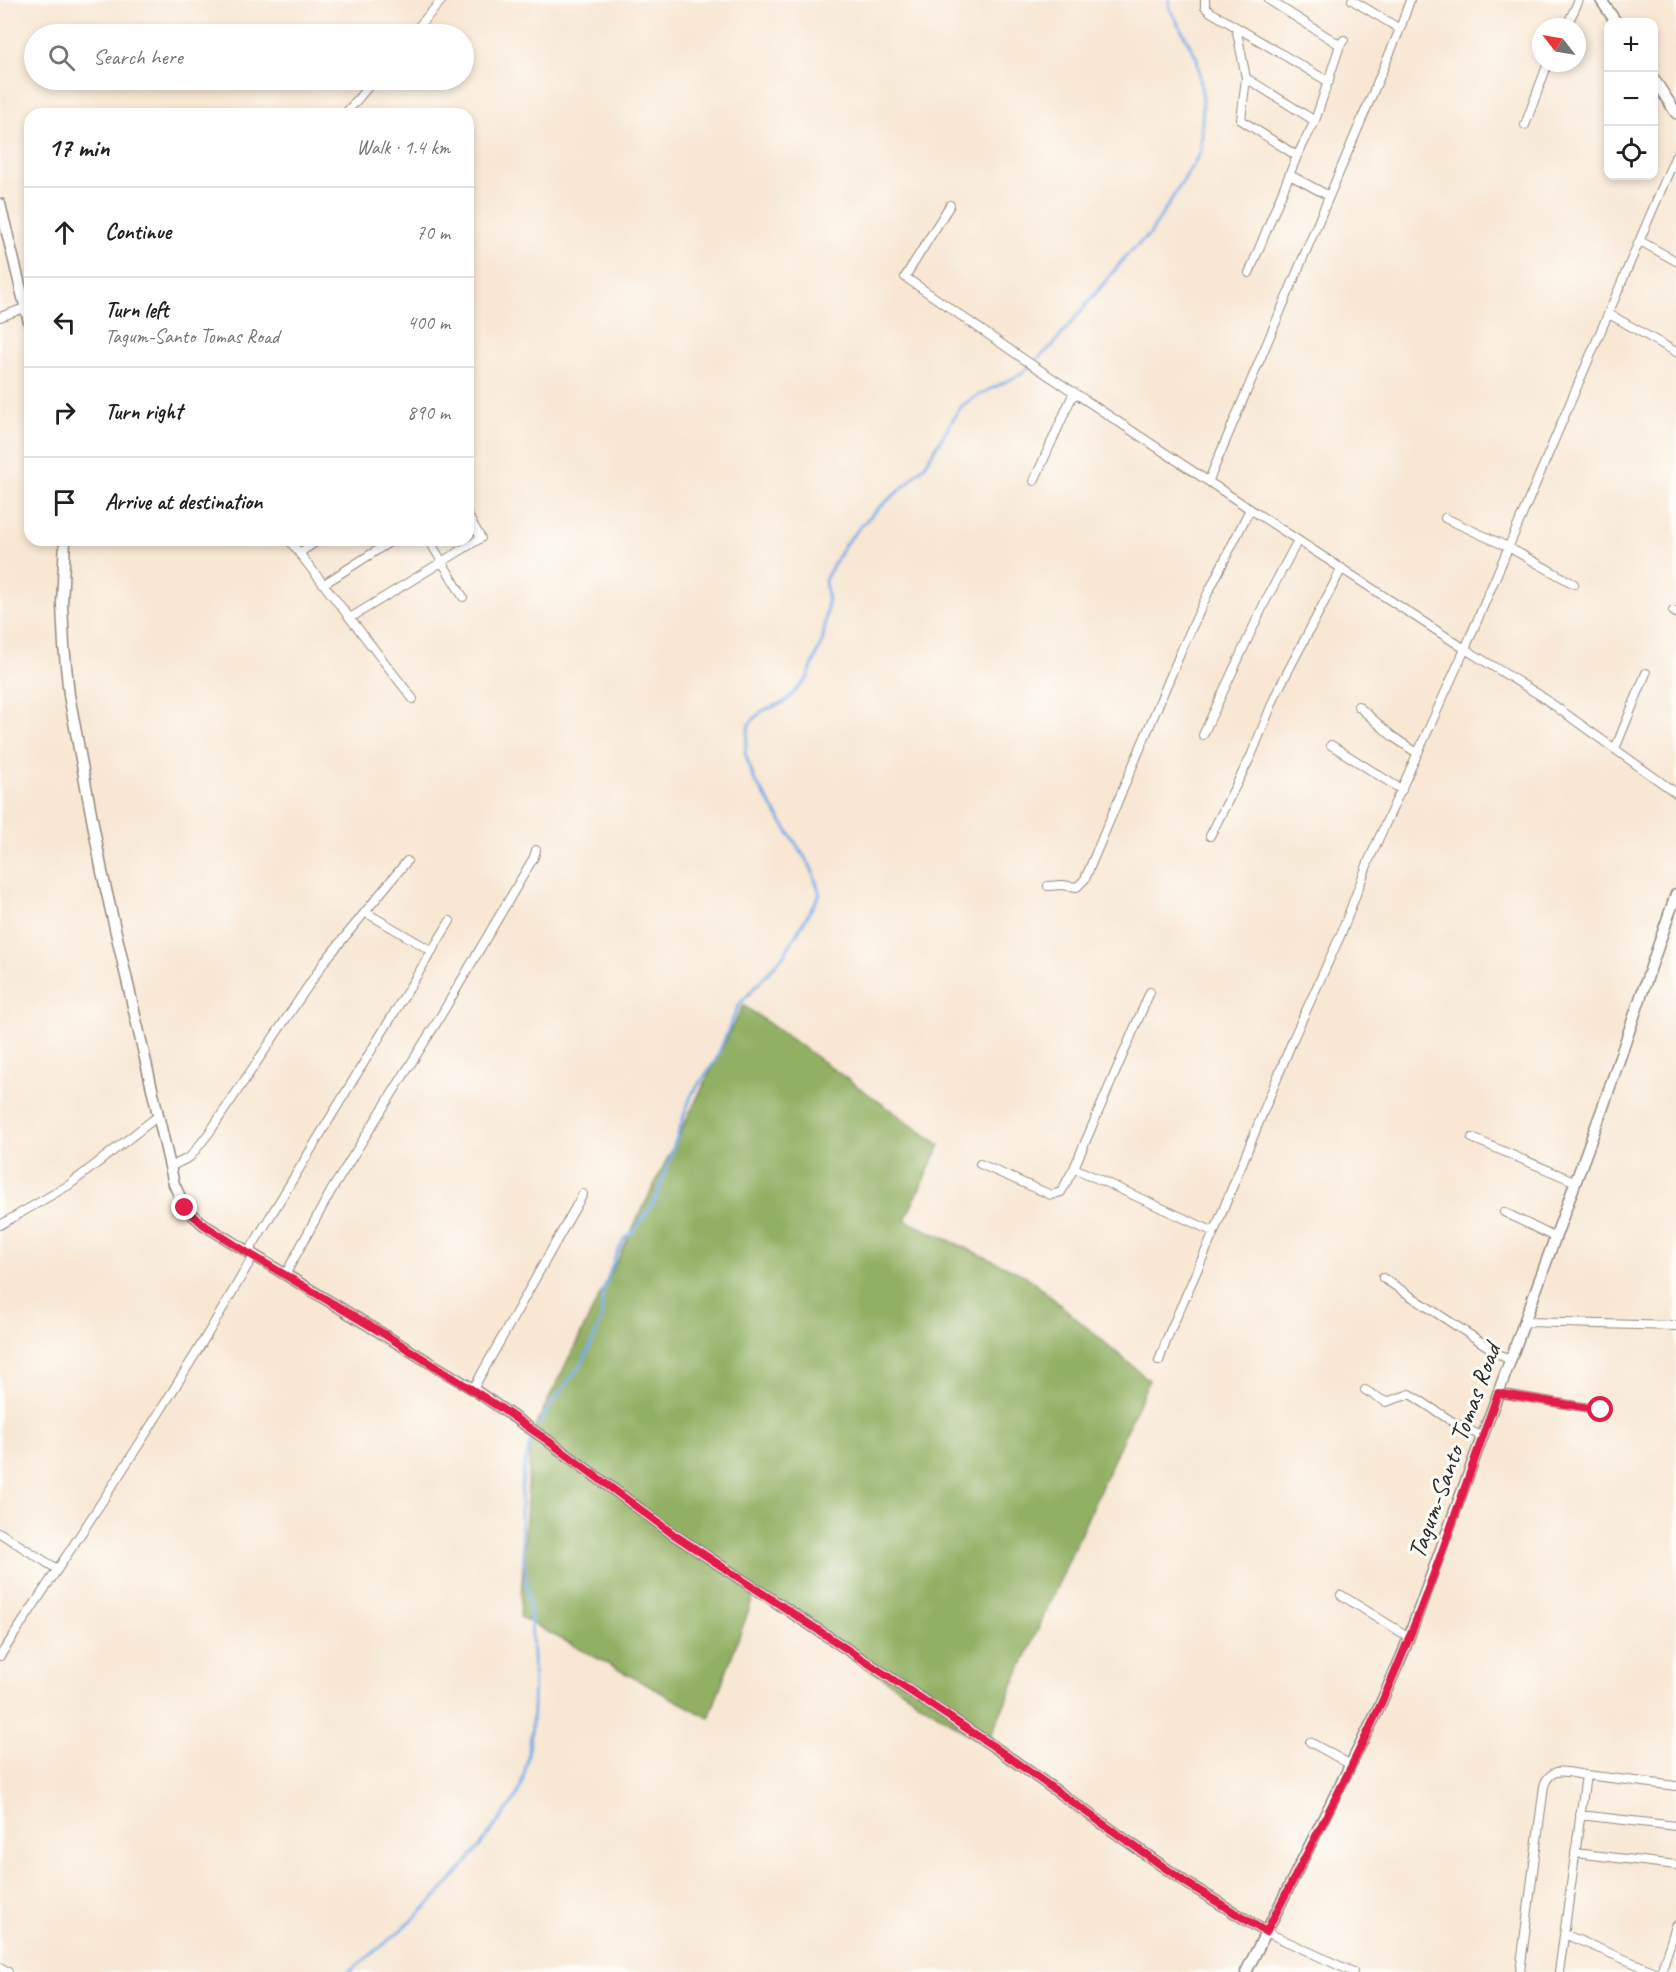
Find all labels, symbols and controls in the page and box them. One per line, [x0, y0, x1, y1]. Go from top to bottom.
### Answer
north arrow [1532, 18, 1586, 72]
map controls [1604, 18, 1658, 180]
button: + [1604, 18, 1658, 72]
search box [24, 24, 474, 90]
icon: search [45, 41, 78, 74]
text: Search here [93, 43, 183, 71]
button: − [1604, 72, 1658, 126]
button: locate [1604, 126, 1658, 180]
text: 17 min [48, 131, 109, 164]
text: Walk · 1.4 km [356, 135, 450, 160]
icon: ahead [48, 216, 81, 249]
text: Continue [105, 218, 171, 246]
text: 70 m [416, 220, 450, 245]
text: Turn left [105, 296, 169, 324]
icon: left [48, 306, 81, 339]
text: 400 m [407, 310, 450, 335]
text: Tagum-Santo Tomas Road [105, 324, 279, 349]
icon: right [48, 396, 81, 429]
text: Turn right [105, 398, 182, 426]
text: 890 m [407, 400, 450, 425]
icon: arrive [48, 486, 81, 519]
text: Arrive at destination [105, 488, 262, 516]
route end [171, 1194, 197, 1220]
street label: Tagum-Santo Tomas Road [1400, 1336, 1509, 1563]
route start [1587, 1396, 1613, 1422]

